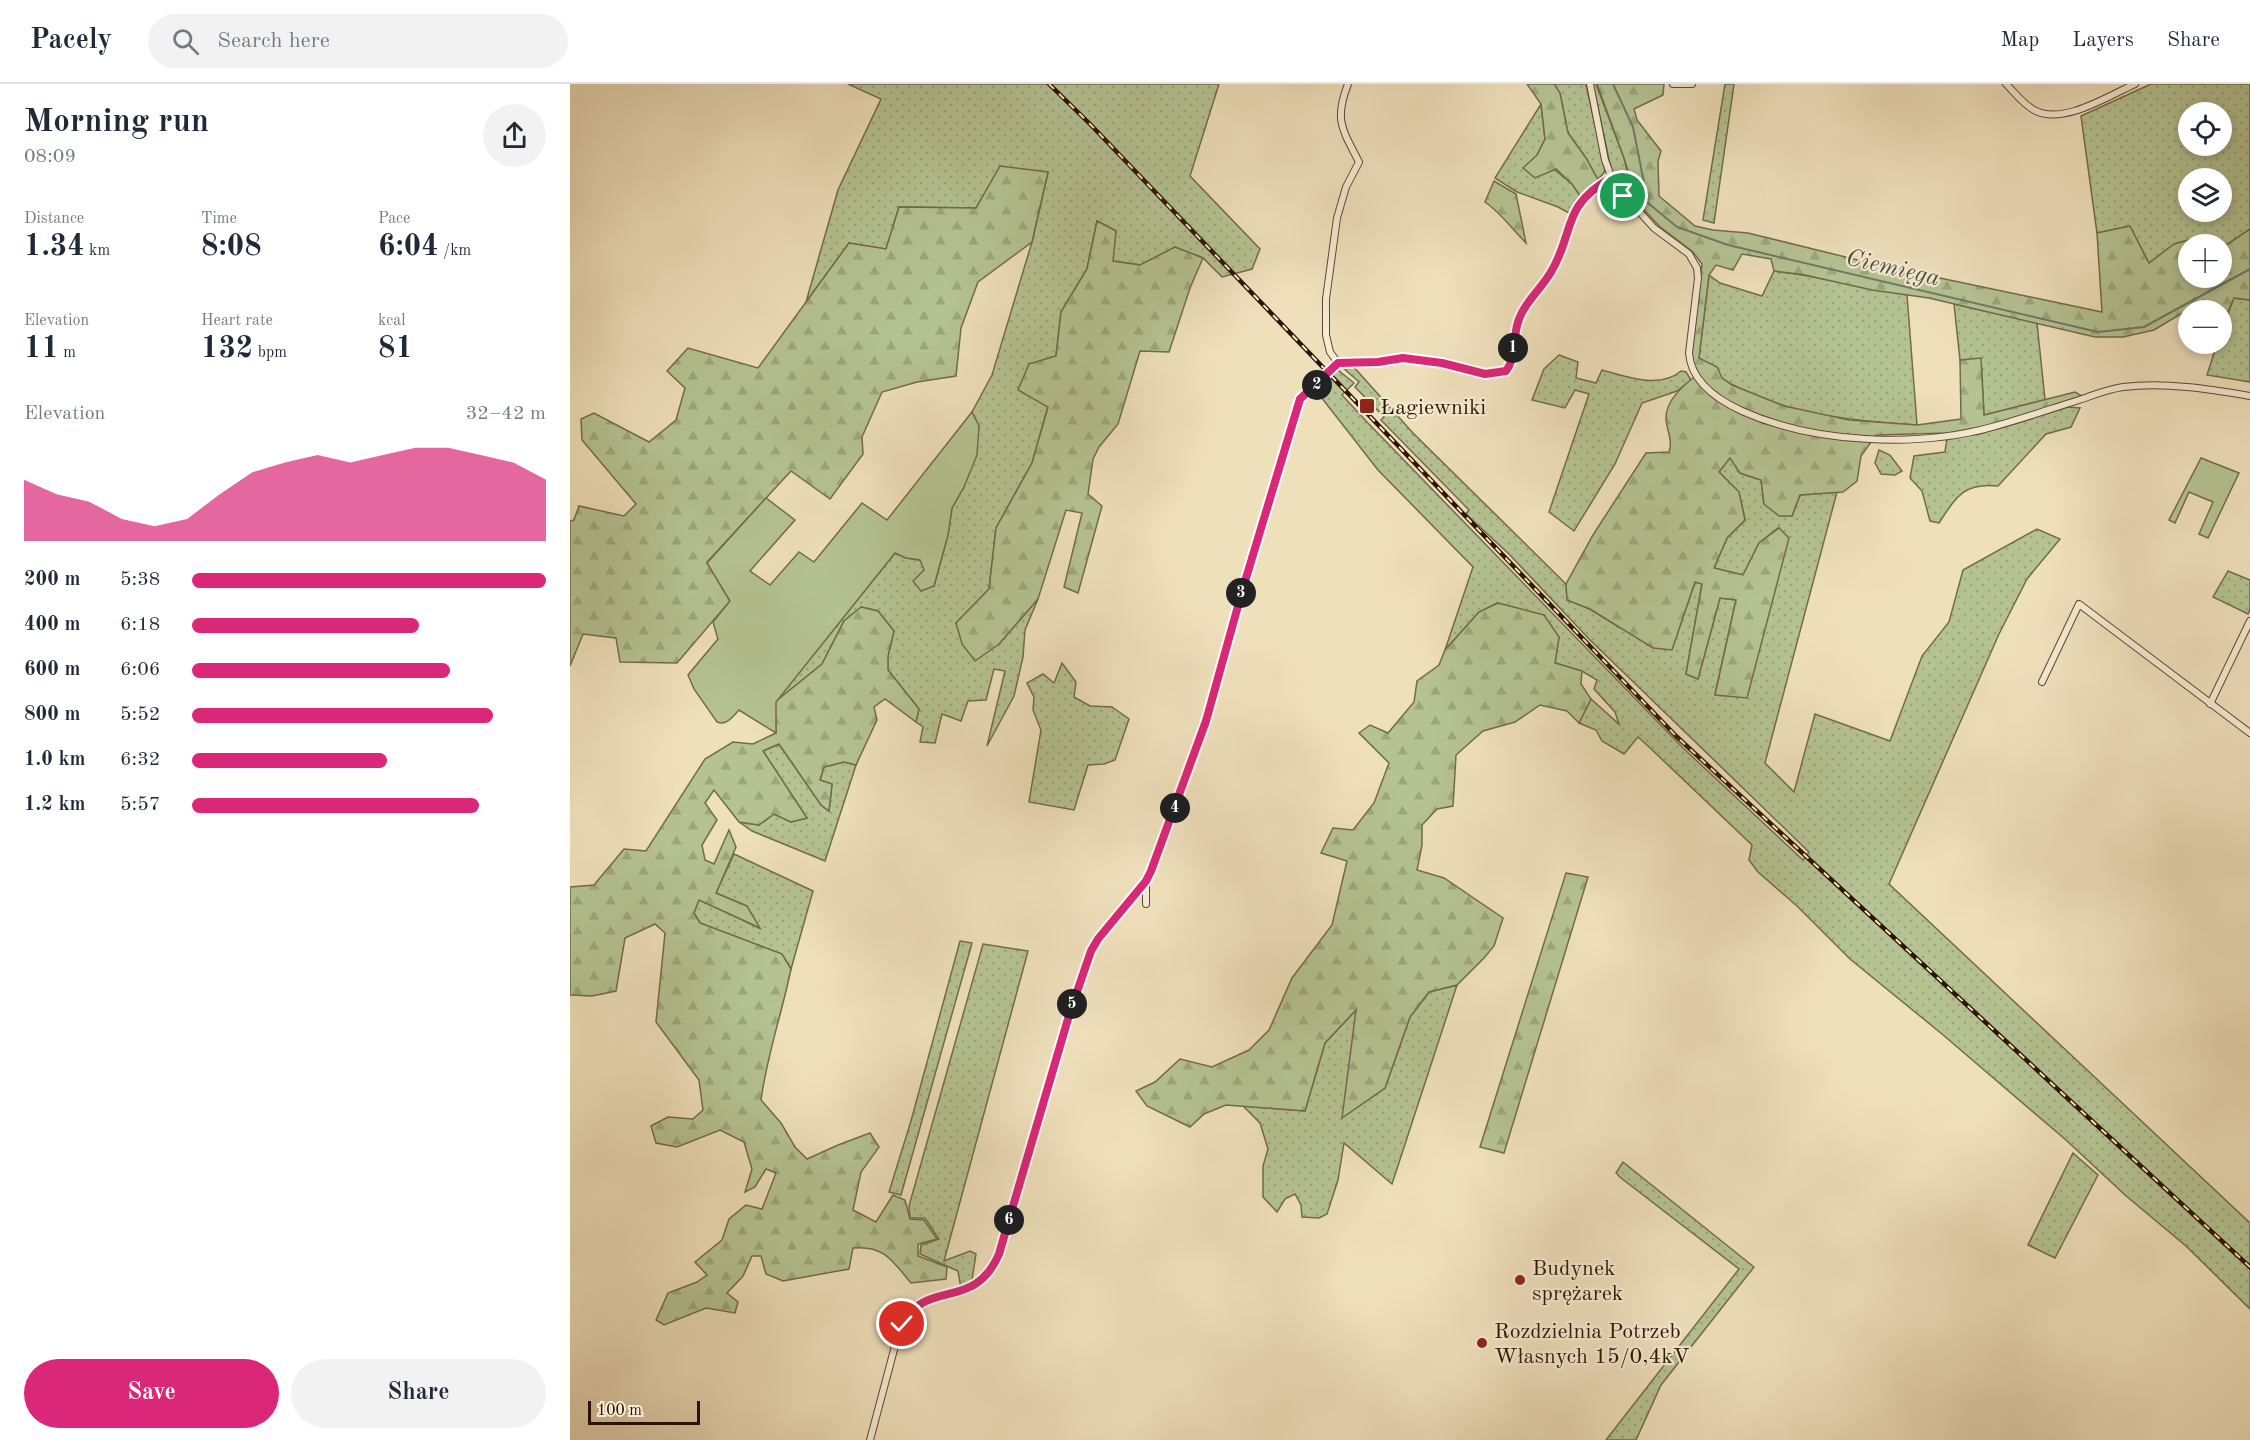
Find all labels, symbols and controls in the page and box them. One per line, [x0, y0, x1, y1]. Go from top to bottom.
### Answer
search box [148, 14, 568, 68]
icon: search [169, 25, 202, 58]
text: Pacely [30, 27, 112, 55]
text: Search here [217, 30, 330, 52]
text: Map [2000, 30, 2039, 51]
text: Layers [2072, 30, 2134, 51]
text: Share [2167, 30, 2220, 51]
map controls [2178, 102, 2232, 354]
button: locate [2178, 102, 2232, 156]
button: share [483, 104, 546, 167]
text: Morning run [24, 106, 209, 139]
text: 08:09 [24, 147, 76, 167]
button: layers [2178, 168, 2232, 222]
pin [1597, 170, 1648, 221]
icon: arrive [1606, 179, 1639, 212]
text: Distance [24, 211, 84, 227]
text: Time [201, 211, 237, 227]
text: Pace [378, 211, 410, 227]
text: 1.34 [24, 232, 85, 262]
text: 8:08 [201, 232, 262, 262]
text: 6:04 [378, 232, 439, 262]
button: + [2178, 234, 2232, 288]
text: km [85, 243, 110, 259]
text: /km [439, 243, 471, 259]
water label: Ciemięga [1843, 247, 1942, 291]
button: − [2178, 300, 2232, 354]
text: Elevation [24, 313, 89, 329]
text: Heart rate [201, 313, 273, 329]
text: kcal [378, 313, 406, 329]
pin: 1 [1498, 333, 1528, 363]
text: 11 [24, 334, 59, 364]
text: 132 [201, 334, 253, 364]
text: 81 [378, 334, 413, 364]
text: 1 [1508, 340, 1518, 356]
text: m [59, 345, 76, 361]
text: bpm [253, 345, 287, 361]
pin: 2 [1302, 370, 1332, 400]
text: 2 [1312, 377, 1322, 393]
marker: Łagiewniki [1358, 397, 1376, 415]
place label: Łagiewniki [1380, 397, 1486, 419]
text: Elevation [24, 404, 105, 424]
text: 32–42 m [466, 404, 546, 424]
text: 200 m [24, 570, 80, 590]
text: 5:38 [120, 570, 160, 590]
pin: 3 [1226, 578, 1256, 608]
text: 3 [1236, 585, 1246, 601]
text: 400 m [24, 615, 80, 635]
text: 6:18 [120, 615, 160, 635]
text: 600 m [24, 660, 80, 680]
text: 6:06 [120, 660, 160, 680]
text: 800 m [24, 705, 80, 725]
text: 5:52 [120, 705, 160, 725]
text: 1.0 km [24, 750, 86, 770]
text: 6:32 [120, 750, 160, 770]
pin: 4 [1160, 793, 1190, 823]
text: 1.2 km [24, 795, 86, 815]
text: 5:57 [120, 795, 160, 815]
text: 4 [1170, 800, 1180, 816]
pin: 5 [1057, 989, 1087, 1019]
text: 5 [1067, 996, 1077, 1012]
pin: 6 [994, 1205, 1024, 1235]
text: 6 [1004, 1212, 1014, 1228]
place label: Budynek sprężarek [1532, 1258, 1623, 1305]
marker: Budynek sprężarek [1513, 1273, 1527, 1287]
pin [876, 1298, 927, 1349]
icon: check [885, 1307, 918, 1340]
place label: Rozdzielnia Potrzeb Własnych 15/0,4kV [1494, 1321, 1690, 1368]
marker: Rozdzielnia Potrzeb Własnych 15/0,4kV [1475, 1336, 1489, 1350]
button: Save [24, 1359, 279, 1428]
button: Share [291, 1359, 546, 1428]
scale bar [588, 1398, 700, 1426]
text: 100 m [597, 1403, 642, 1419]

